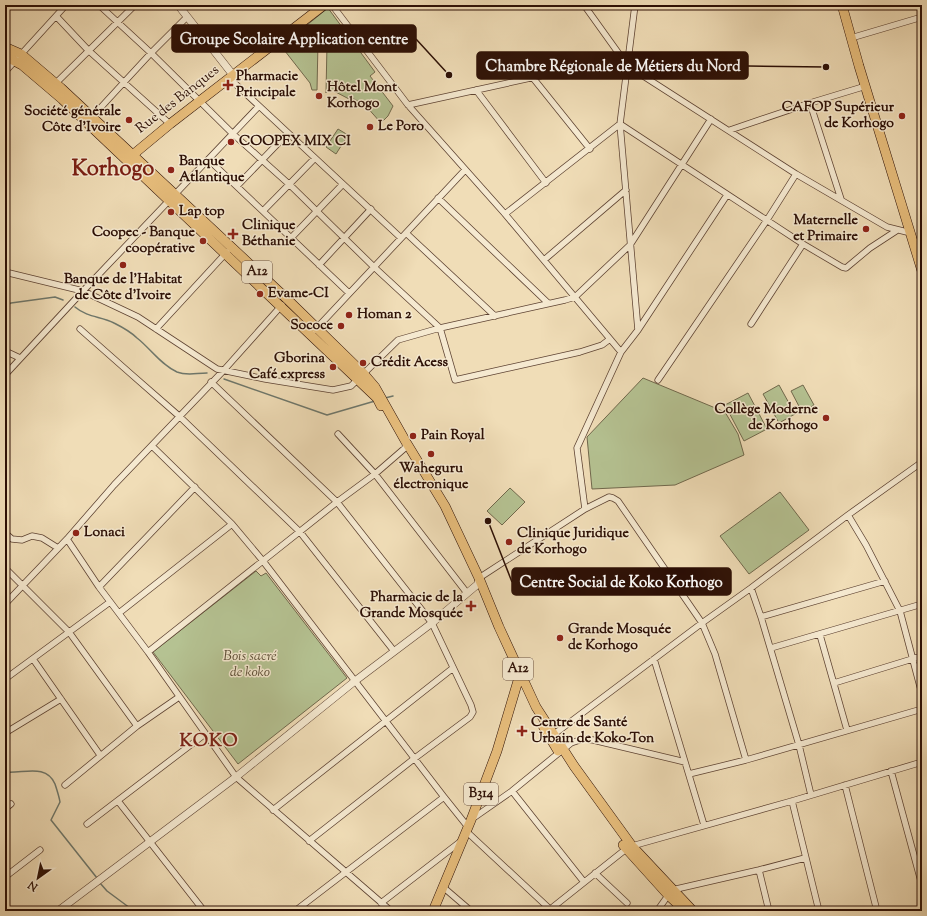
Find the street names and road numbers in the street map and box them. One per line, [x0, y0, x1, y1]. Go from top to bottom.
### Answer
street label: Rue des Banques [132, 61, 224, 139]
road number: A12 [242, 261, 272, 283]
road number: A12 [503, 658, 533, 680]
road number: B314 [464, 783, 498, 805]

